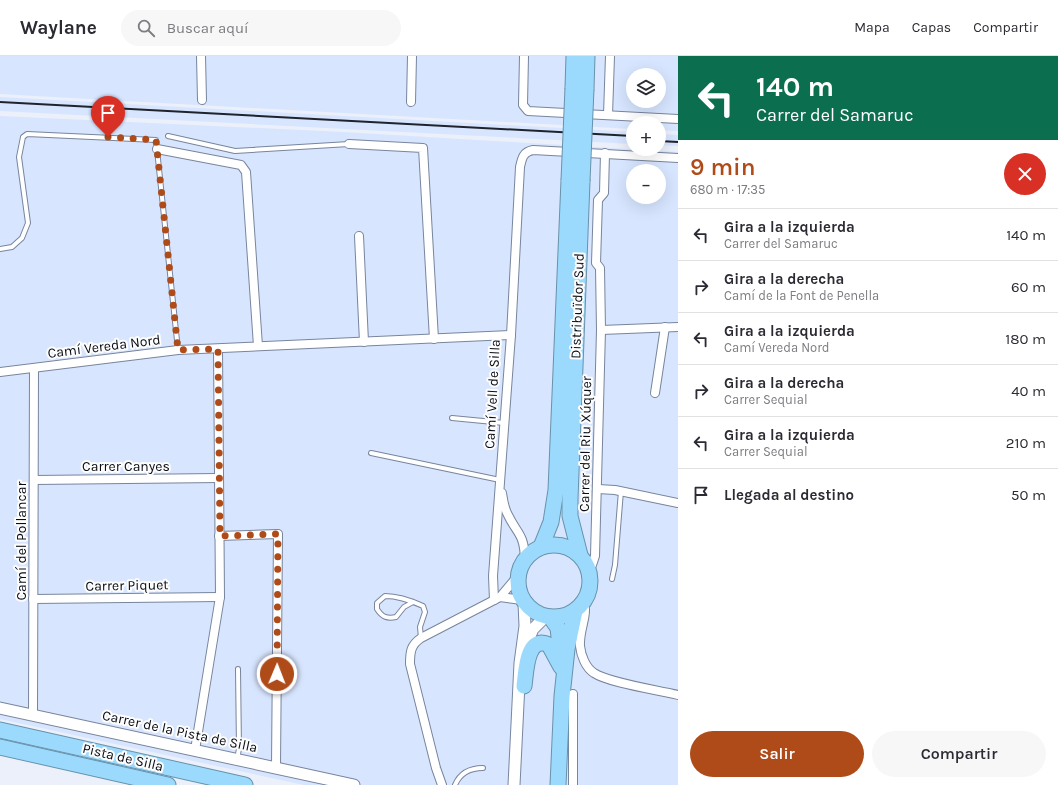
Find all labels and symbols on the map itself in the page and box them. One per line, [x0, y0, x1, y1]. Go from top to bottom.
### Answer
pin [91, 96, 125, 137]
street label: Distribuïdor Sud [567, 253, 588, 359]
street label: Camí Vereda Nord [47, 331, 162, 362]
street label: Camí Vell de Silla [481, 339, 504, 449]
street label: Carrer del Riu Xúquer [576, 375, 595, 512]
street label: Carrer Canyes [82, 458, 170, 475]
street label: Camí del Pollancar [13, 481, 30, 601]
street label: Carrer Piquet [85, 576, 169, 595]
position arrow [256, 653, 298, 695]
street label: Carrer de la Pista de Silla [101, 706, 259, 756]
street label: Pista de Silla [81, 740, 165, 774]

